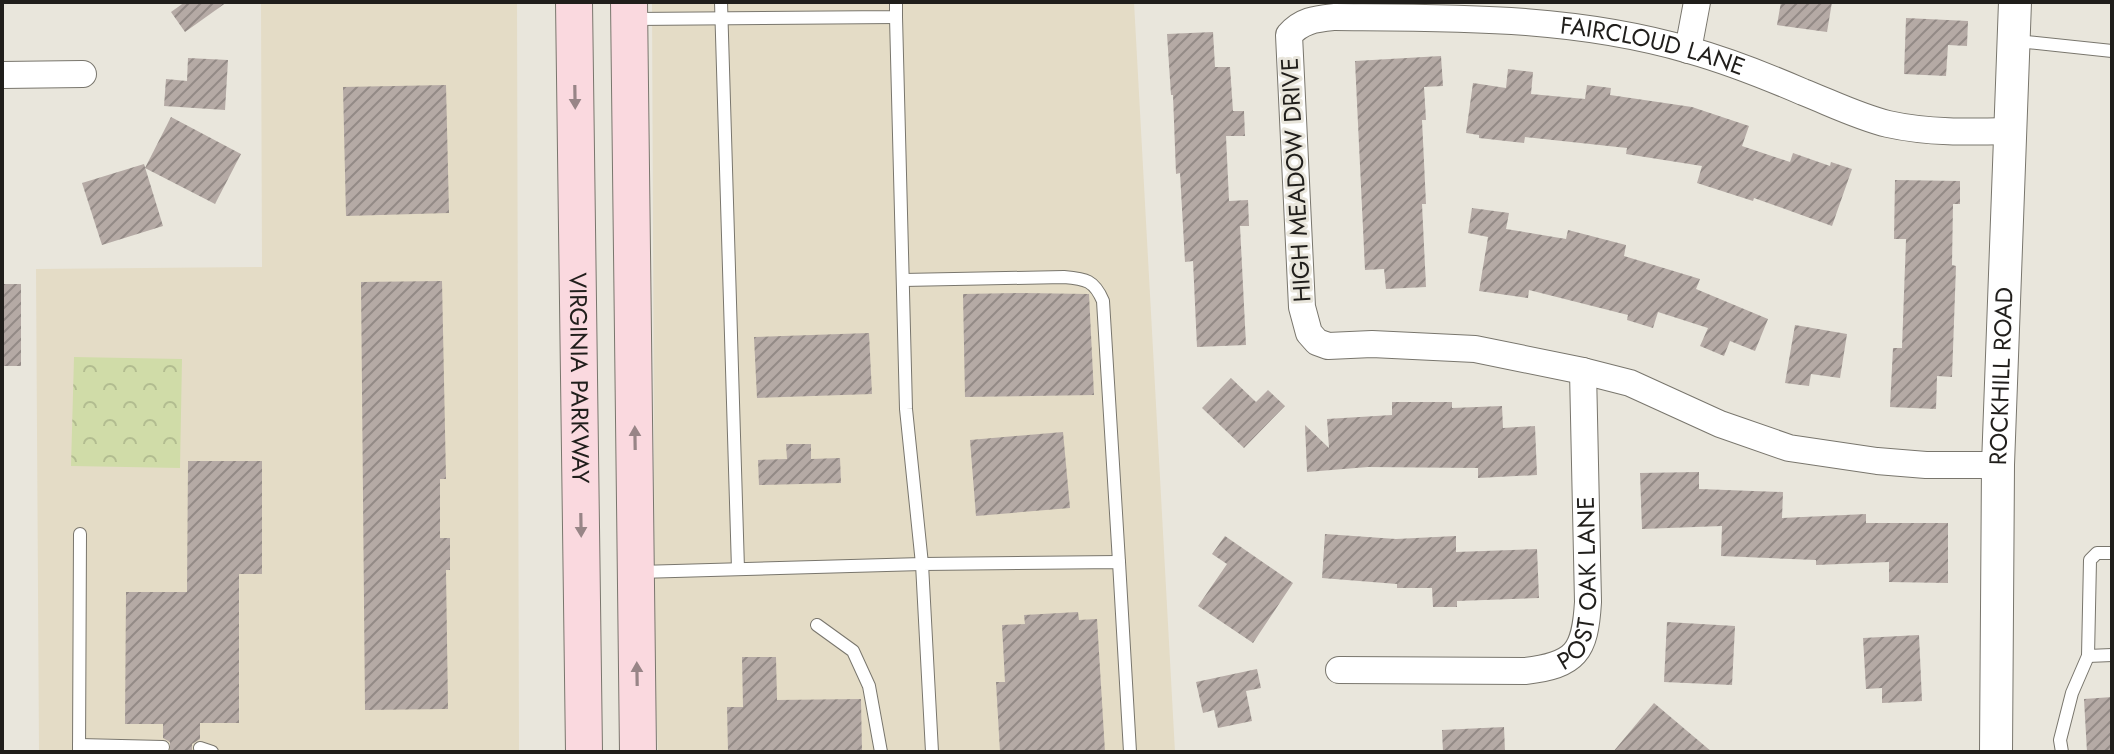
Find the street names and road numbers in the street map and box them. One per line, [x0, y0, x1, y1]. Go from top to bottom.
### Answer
street label: FAIRCLOUD LANE [1559, 7, 1750, 84]
street label: HIGH MEADOW DRIVE [1272, 57, 1319, 303]
street label: VIRGINIA PARKWAY [561, 272, 598, 484]
street label: ROCKHILL ROAD [1980, 286, 2022, 466]
street label: POST OAK LANE [1551, 496, 1605, 679]

